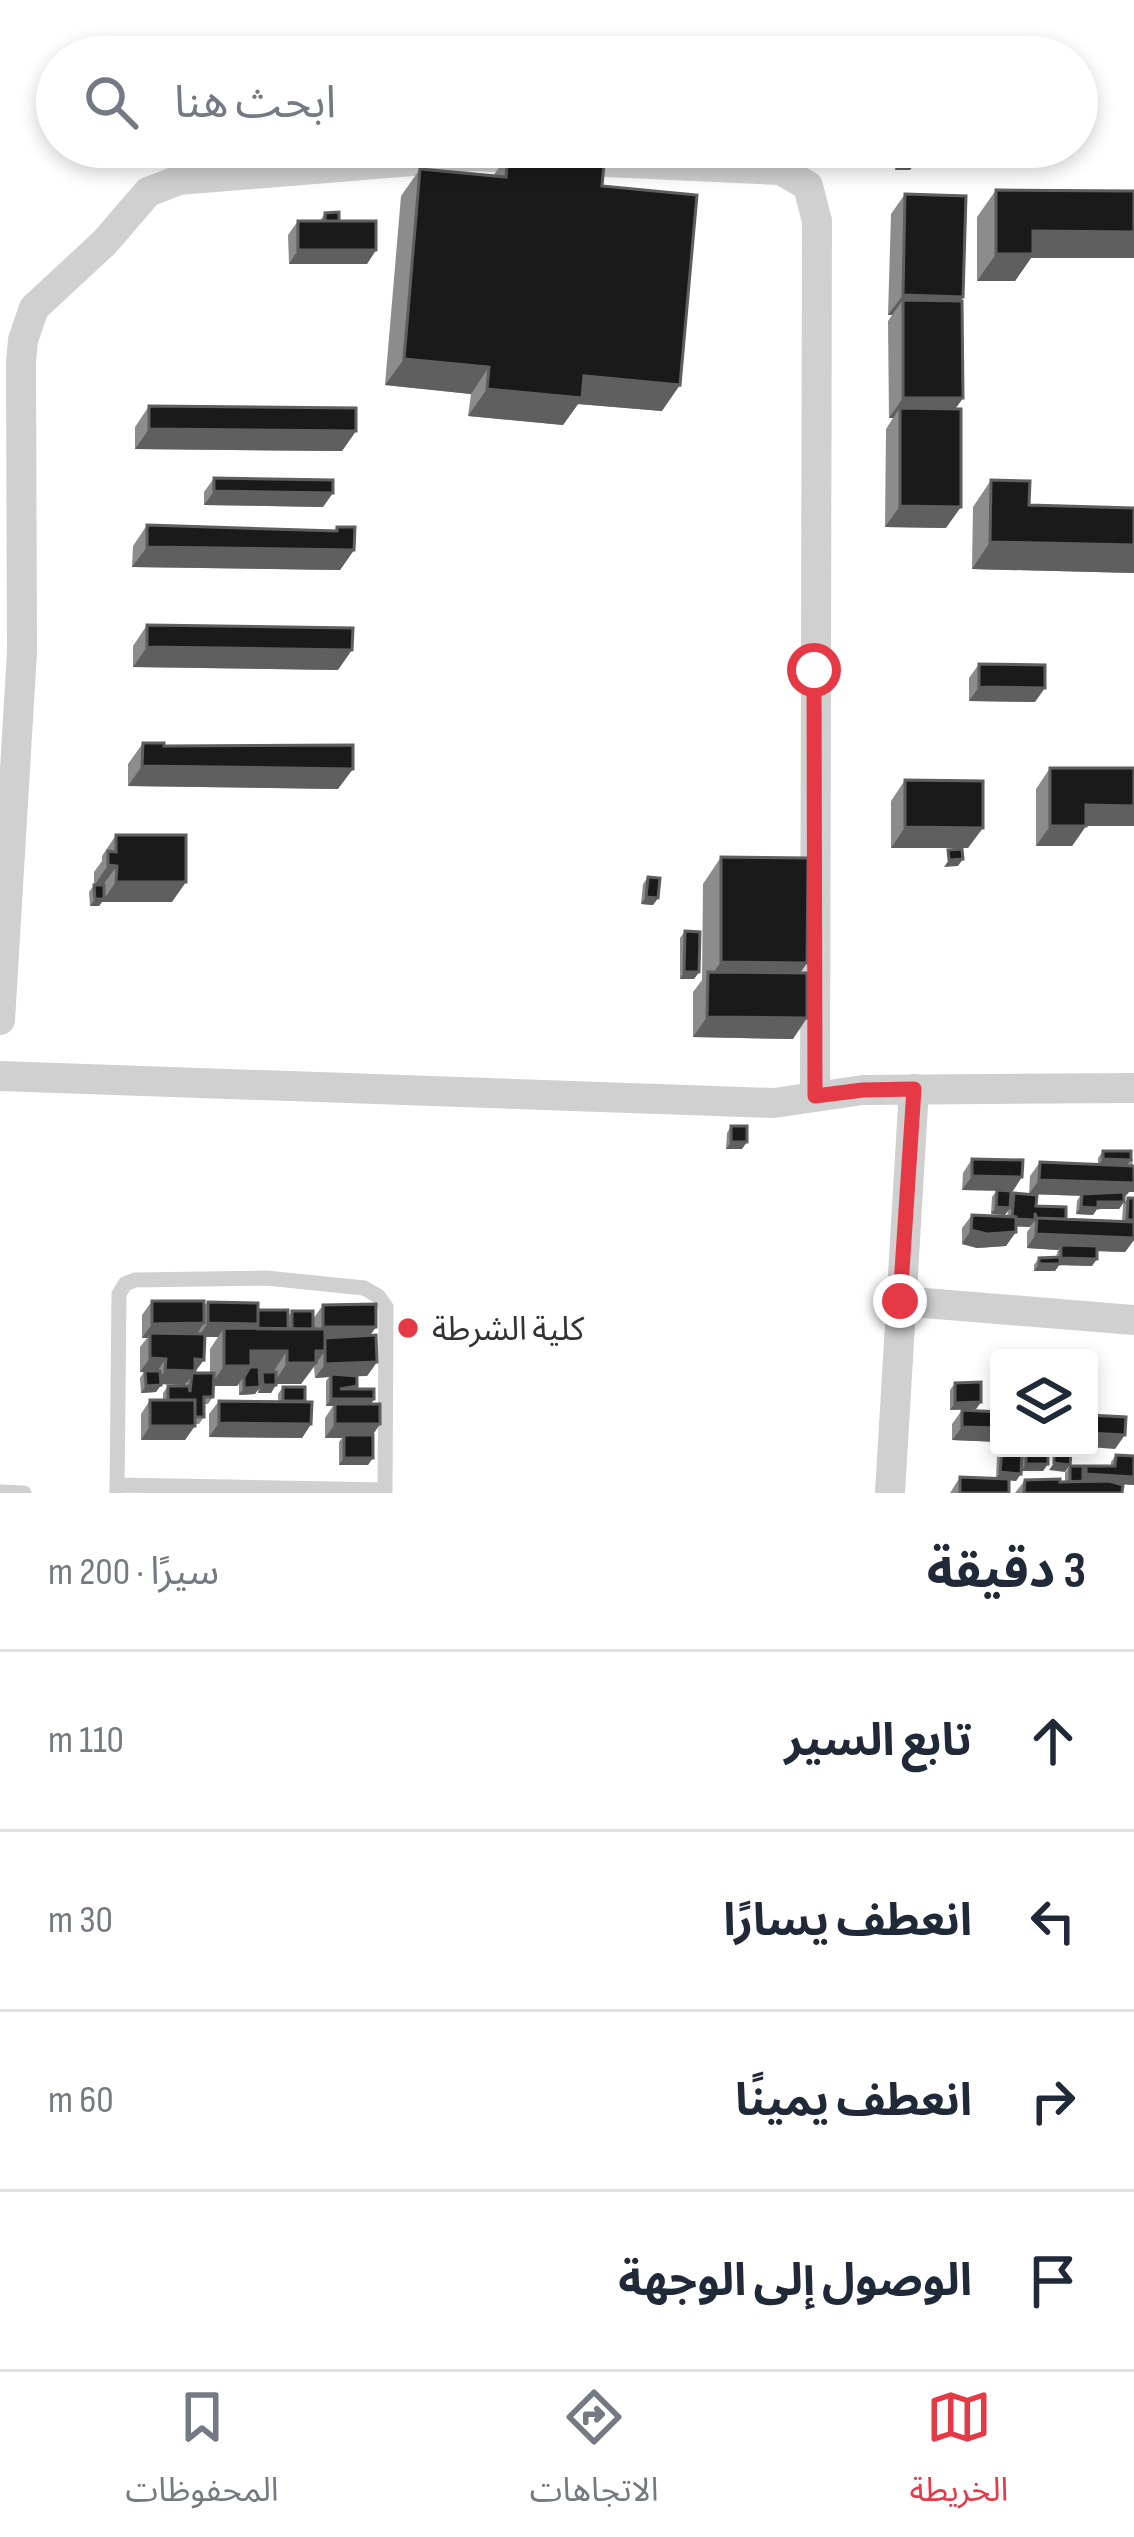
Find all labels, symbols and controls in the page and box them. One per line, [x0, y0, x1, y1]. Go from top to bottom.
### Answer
search box [36, 36, 1098, 168]
icon: search [78, 69, 144, 135]
text: ابحث هنا [174, 76, 336, 131]
route start [787, 643, 841, 697]
route end [873, 1274, 927, 1328]
place label: كلية الشرطة [432, 1310, 584, 1350]
marker: كلية الشرطة [395, 1315, 421, 1341]
map controls [990, 1349, 1098, 1457]
button: layers [990, 1349, 1098, 1457]
text: 3 دقيقة [927, 1541, 1086, 1602]
text: سيرًا · 200 m [48, 1549, 219, 1596]
icon: ahead [1020, 1708, 1086, 1774]
text: تابع السير [784, 1714, 972, 1769]
text: 110 m [48, 1717, 124, 1764]
icon: left [1020, 1888, 1086, 1954]
text: انعطف يسارًا [723, 1894, 972, 1949]
text: 30 m [48, 1897, 113, 1944]
icon: right [1020, 2068, 1086, 2134]
text: انعطف يمينًا [735, 2074, 972, 2129]
text: 60 m [48, 2077, 114, 2124]
icon: arrive [1020, 2248, 1086, 2314]
text: الوصول إلى الوجهة [618, 2254, 972, 2309]
tab: المحفوظات [126, 2384, 279, 2525]
tab: الاتجاهات [530, 2384, 659, 2525]
tab: الخريطة [910, 2384, 1008, 2525]

